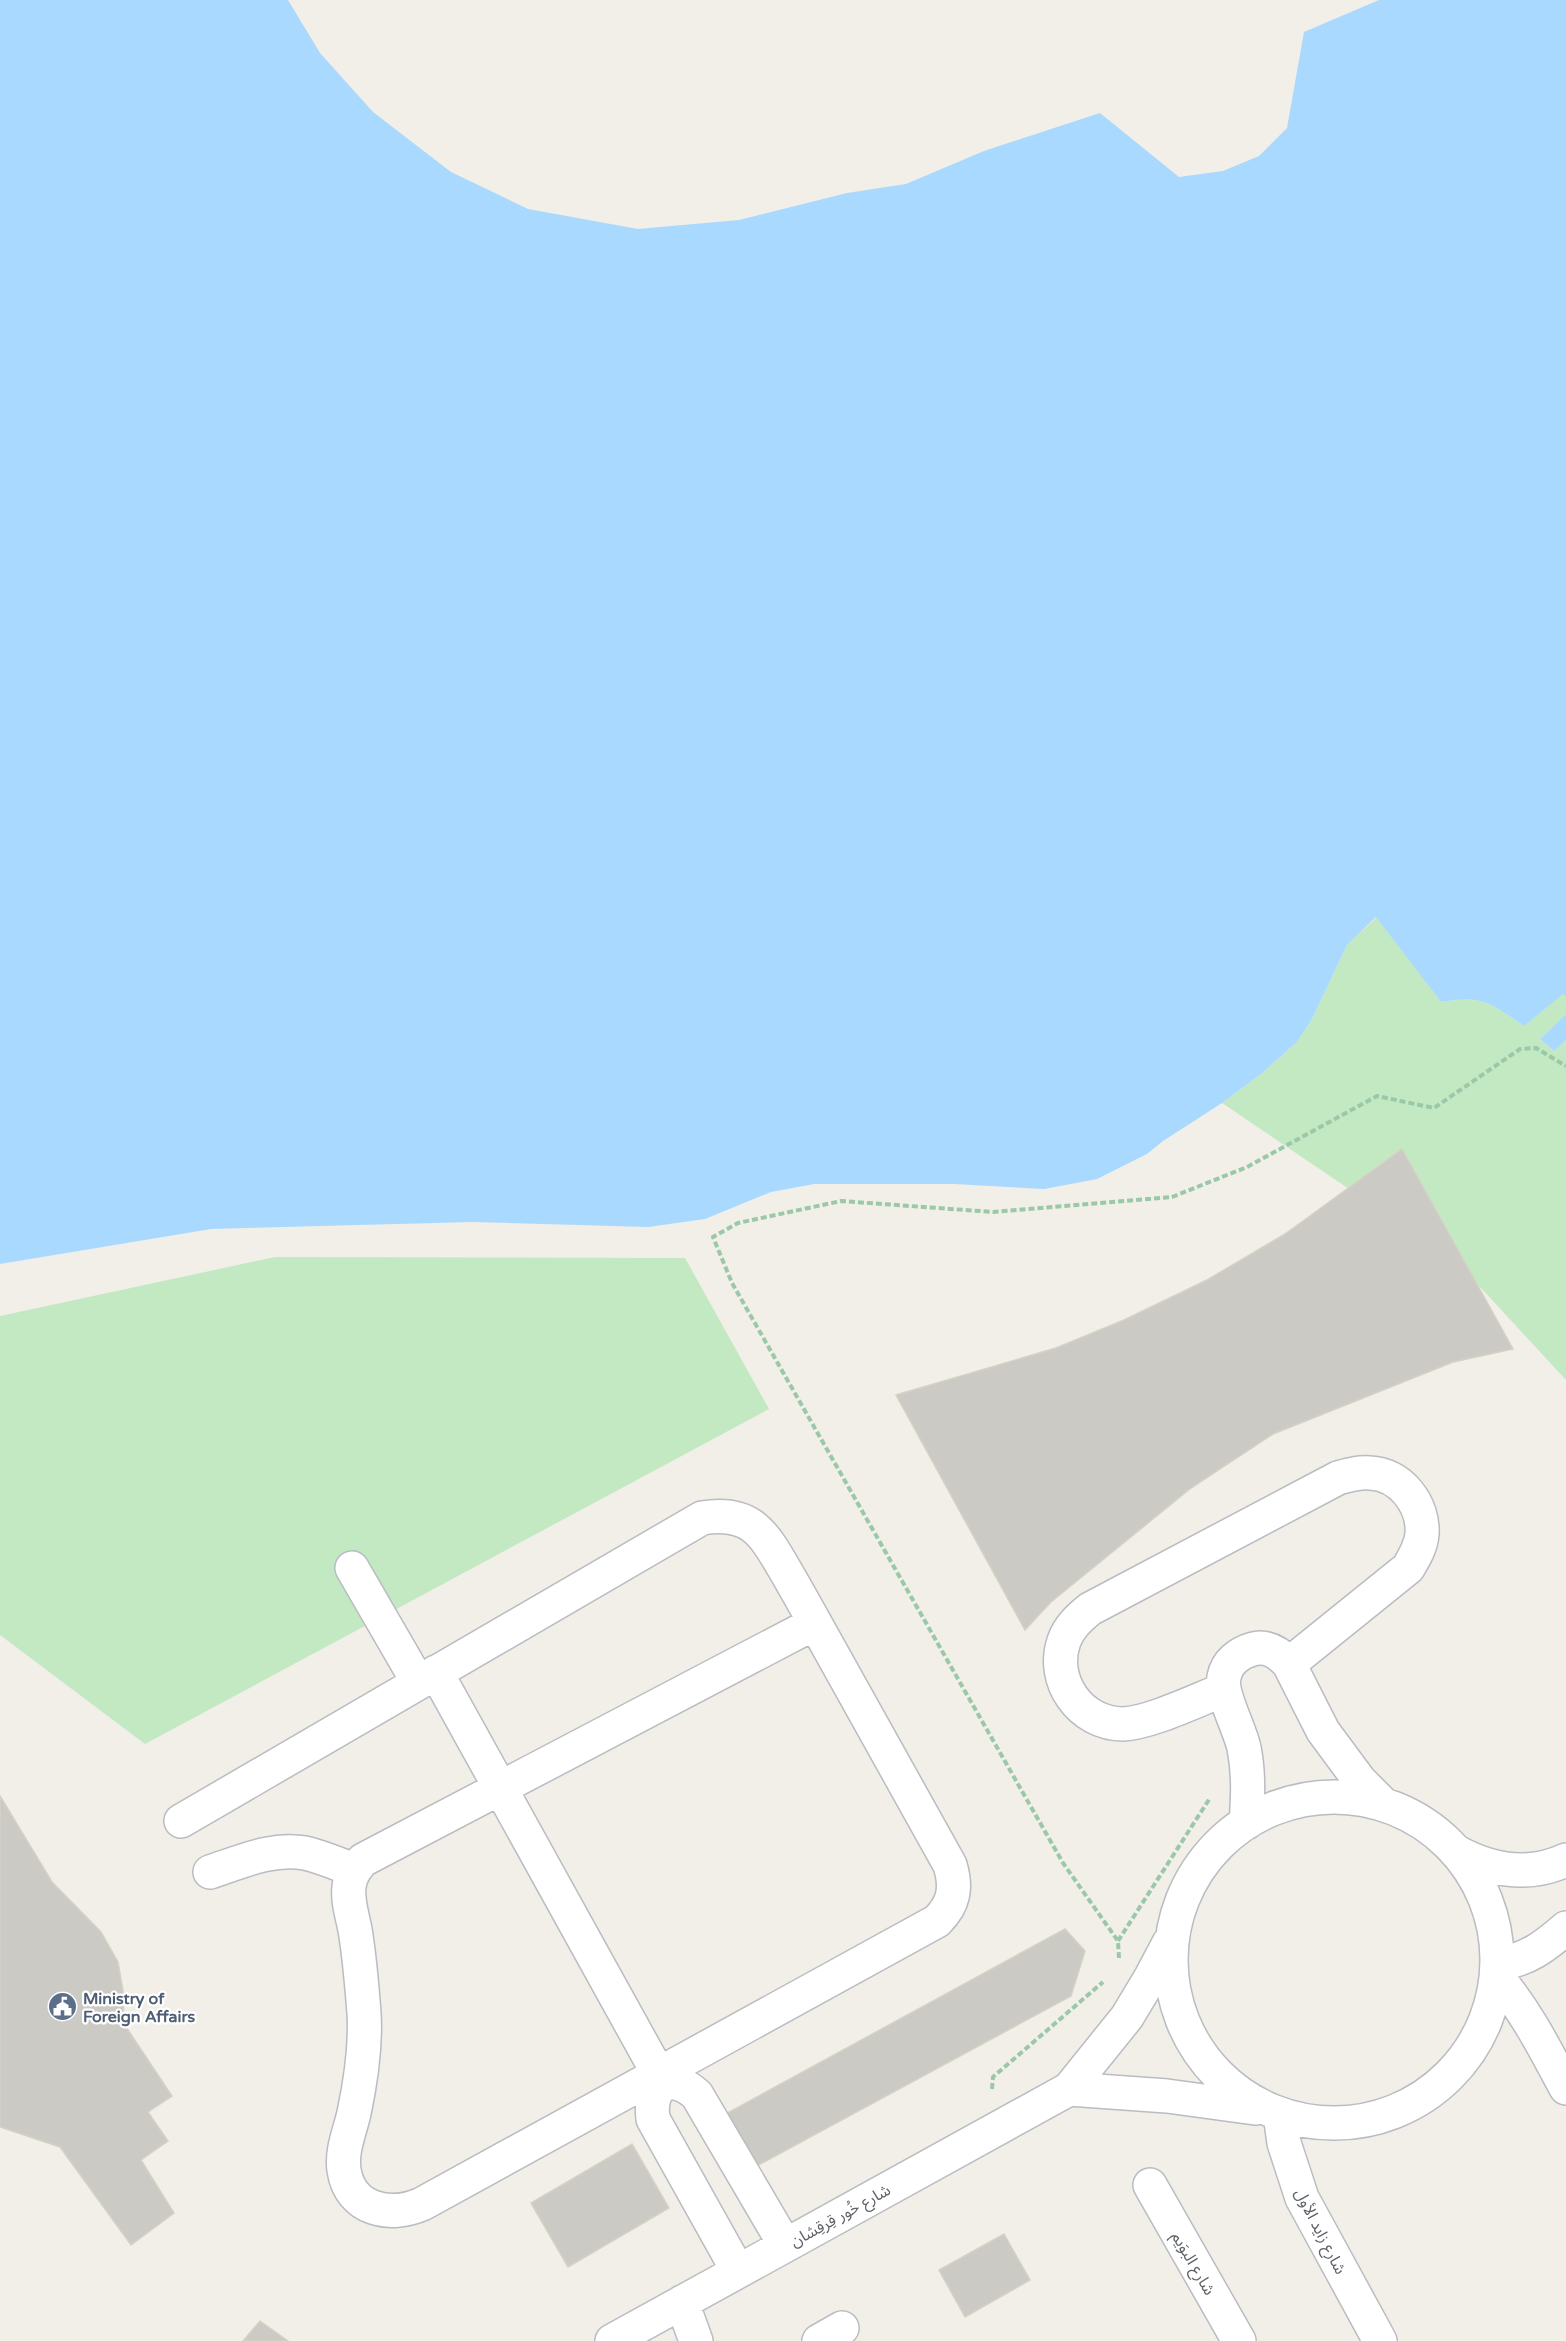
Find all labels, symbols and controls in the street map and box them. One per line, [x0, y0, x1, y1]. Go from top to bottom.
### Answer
place label: Ministry of Foreign Affairs [83, 1989, 196, 2027]
public building icon: Ministry of Foreign Affairs [46, 1991, 78, 2023]
street label: شارع خُور قِرقِشان [787, 2180, 895, 2253]
street label: شارع زايد الأول [1288, 2185, 1350, 2279]
street label: شارع البوَيم [1165, 2228, 1219, 2300]

